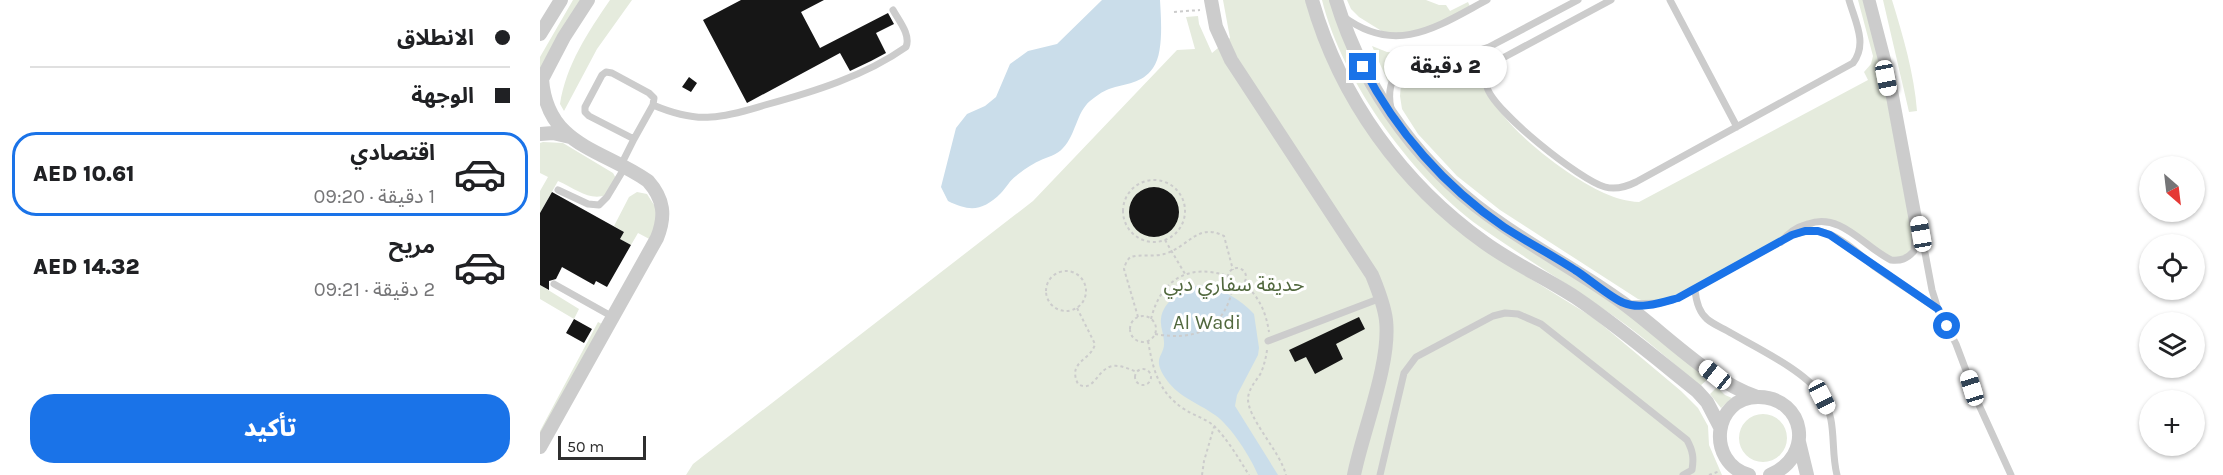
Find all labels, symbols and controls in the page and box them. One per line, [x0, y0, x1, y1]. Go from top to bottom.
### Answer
text: الانطلاق [397, 25, 474, 51]
callout: 2 دقيقة [1384, 46, 1507, 88]
route end [1349, 53, 1376, 80]
text: 2 دقيقة [1410, 55, 1481, 78]
car [1874, 59, 1898, 97]
text: الوجهة [411, 83, 474, 109]
text: اقتصادي [350, 140, 435, 166]
icon: car [453, 147, 507, 201]
north arrow [2139, 156, 2205, 222]
map controls [2139, 156, 2205, 456]
text: AED 10.61 [33, 161, 135, 187]
text: 1 دقيقة · 09:20 [313, 185, 435, 208]
car [1909, 215, 1933, 253]
text: مريح [389, 233, 435, 259]
button: locate [2139, 234, 2205, 300]
icon: car [453, 240, 507, 294]
text: AED 14.32 [33, 254, 139, 280]
park label: حديقة سفاري دبي [1163, 273, 1305, 299]
text: 2 دقيقة · 09:21 [314, 278, 435, 301]
park label: Al Wadi [1173, 311, 1241, 334]
route start [1933, 312, 1960, 339]
button: layers [2139, 312, 2205, 378]
car [1695, 357, 1735, 393]
car [1958, 368, 1986, 408]
car [1806, 377, 1838, 417]
button: + [2139, 390, 2205, 456]
button: تأكيد [30, 394, 510, 463]
scale bar [558, 433, 646, 460]
text: 50 m [567, 437, 604, 456]

